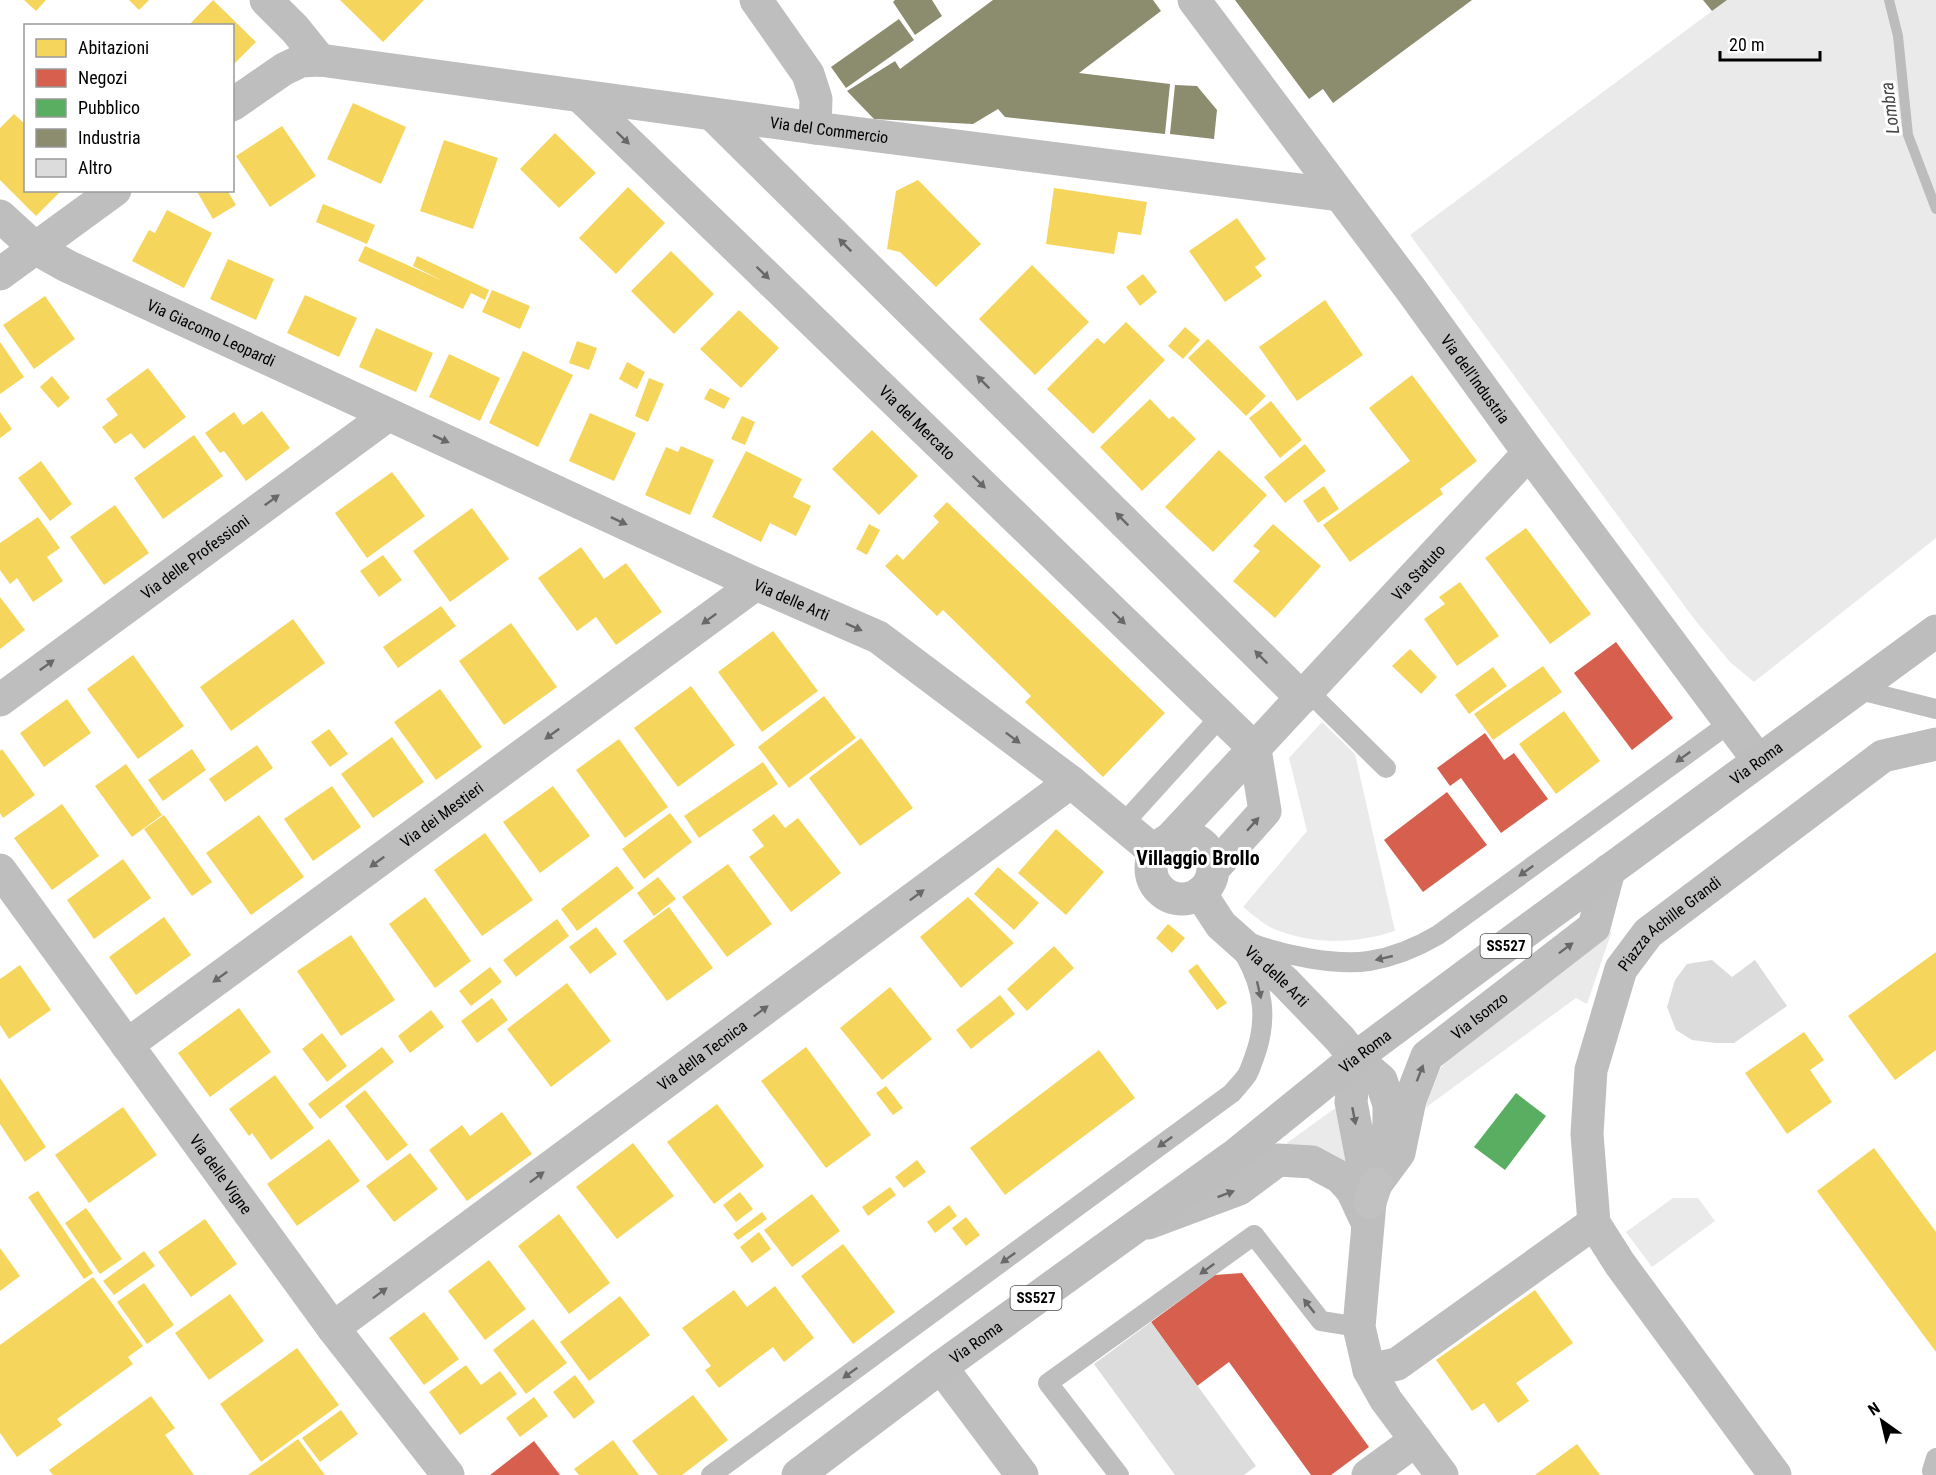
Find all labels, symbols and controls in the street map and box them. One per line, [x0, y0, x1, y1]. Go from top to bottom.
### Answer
legend [24, 24, 234, 192]
scale bar [1720, 24, 1820, 62]
text: 20 m [1729, 34, 1764, 55]
text: Abitazioni [78, 37, 149, 58]
text: Negozi [78, 67, 127, 88]
water label: Lombra [1876, 81, 1903, 135]
text: Pubblico [78, 97, 140, 118]
street label: Via del Commercio [769, 113, 889, 147]
text: Industria [78, 127, 141, 148]
one-way arrow [616, 130, 630, 144]
text: Altro [78, 157, 112, 178]
one-way arrow [838, 239, 852, 253]
one-way arrow [756, 266, 770, 280]
street label: Via Giacomo Leopardi [144, 295, 278, 371]
street label: Via dell'Industria [1437, 331, 1514, 427]
one-way arrow [977, 376, 991, 390]
street label: Via del Mercato [875, 382, 959, 464]
one-way arrow [433, 435, 450, 444]
one-way arrow [971, 475, 986, 489]
one-way arrow [264, 494, 280, 506]
street label: Via delle Professioni [137, 511, 253, 603]
one-way arrow [1116, 513, 1130, 527]
one-way arrow [610, 516, 627, 525]
street label: Via Statuto [1388, 540, 1449, 605]
street label: Via delle Arti [751, 575, 832, 625]
one-way arrow [1112, 610, 1126, 624]
one-way arrow [701, 613, 717, 625]
one-way arrow [845, 622, 863, 632]
one-way arrow [1254, 650, 1268, 664]
one-way arrow [39, 659, 55, 671]
one-way arrow [544, 728, 560, 740]
one-way arrow [1005, 732, 1021, 745]
street label: Via Roma [1726, 738, 1786, 789]
one-way arrow [1676, 751, 1692, 763]
street label: Via dei Mestieri [397, 778, 487, 852]
one-way arrow [1246, 817, 1260, 832]
district label: Villaggio Brollo [1136, 846, 1260, 870]
one-way arrow [370, 855, 385, 867]
one-way arrow [1518, 865, 1533, 877]
street label: Piazza Achille Grandi [1614, 873, 1725, 975]
one-way arrow [909, 889, 925, 901]
road number: SS527 [1480, 934, 1532, 958]
street label: Via delle Arti [1241, 942, 1313, 1011]
one-way arrow [1559, 943, 1574, 955]
one-way arrow [1375, 953, 1393, 963]
one-way arrow [212, 971, 228, 983]
one-way arrow [1254, 981, 1264, 999]
street label: Via Isonzo [1448, 988, 1512, 1044]
one-way arrow [752, 1005, 768, 1017]
street label: Via della Tecnica [654, 1016, 751, 1095]
street label: Via Roma [1335, 1026, 1395, 1077]
one-way arrow [1415, 1064, 1425, 1082]
one-way arrow [1350, 1107, 1359, 1126]
street label: Via delle Vigne [185, 1131, 256, 1218]
one-way arrow [1157, 1136, 1173, 1148]
one-way arrow [528, 1171, 544, 1183]
one-way arrow [1218, 1189, 1236, 1199]
one-way arrow [1000, 1251, 1015, 1263]
one-way arrow [1199, 1263, 1215, 1275]
road number: SS527 [1010, 1286, 1062, 1310]
one-way arrow [372, 1288, 387, 1300]
one-way arrow [1303, 1298, 1315, 1313]
street label: Via Roma [946, 1317, 1006, 1368]
one-way arrow [843, 1367, 859, 1379]
north arrow [1852, 1391, 1912, 1451]
text: N [1865, 1398, 1883, 1420]

